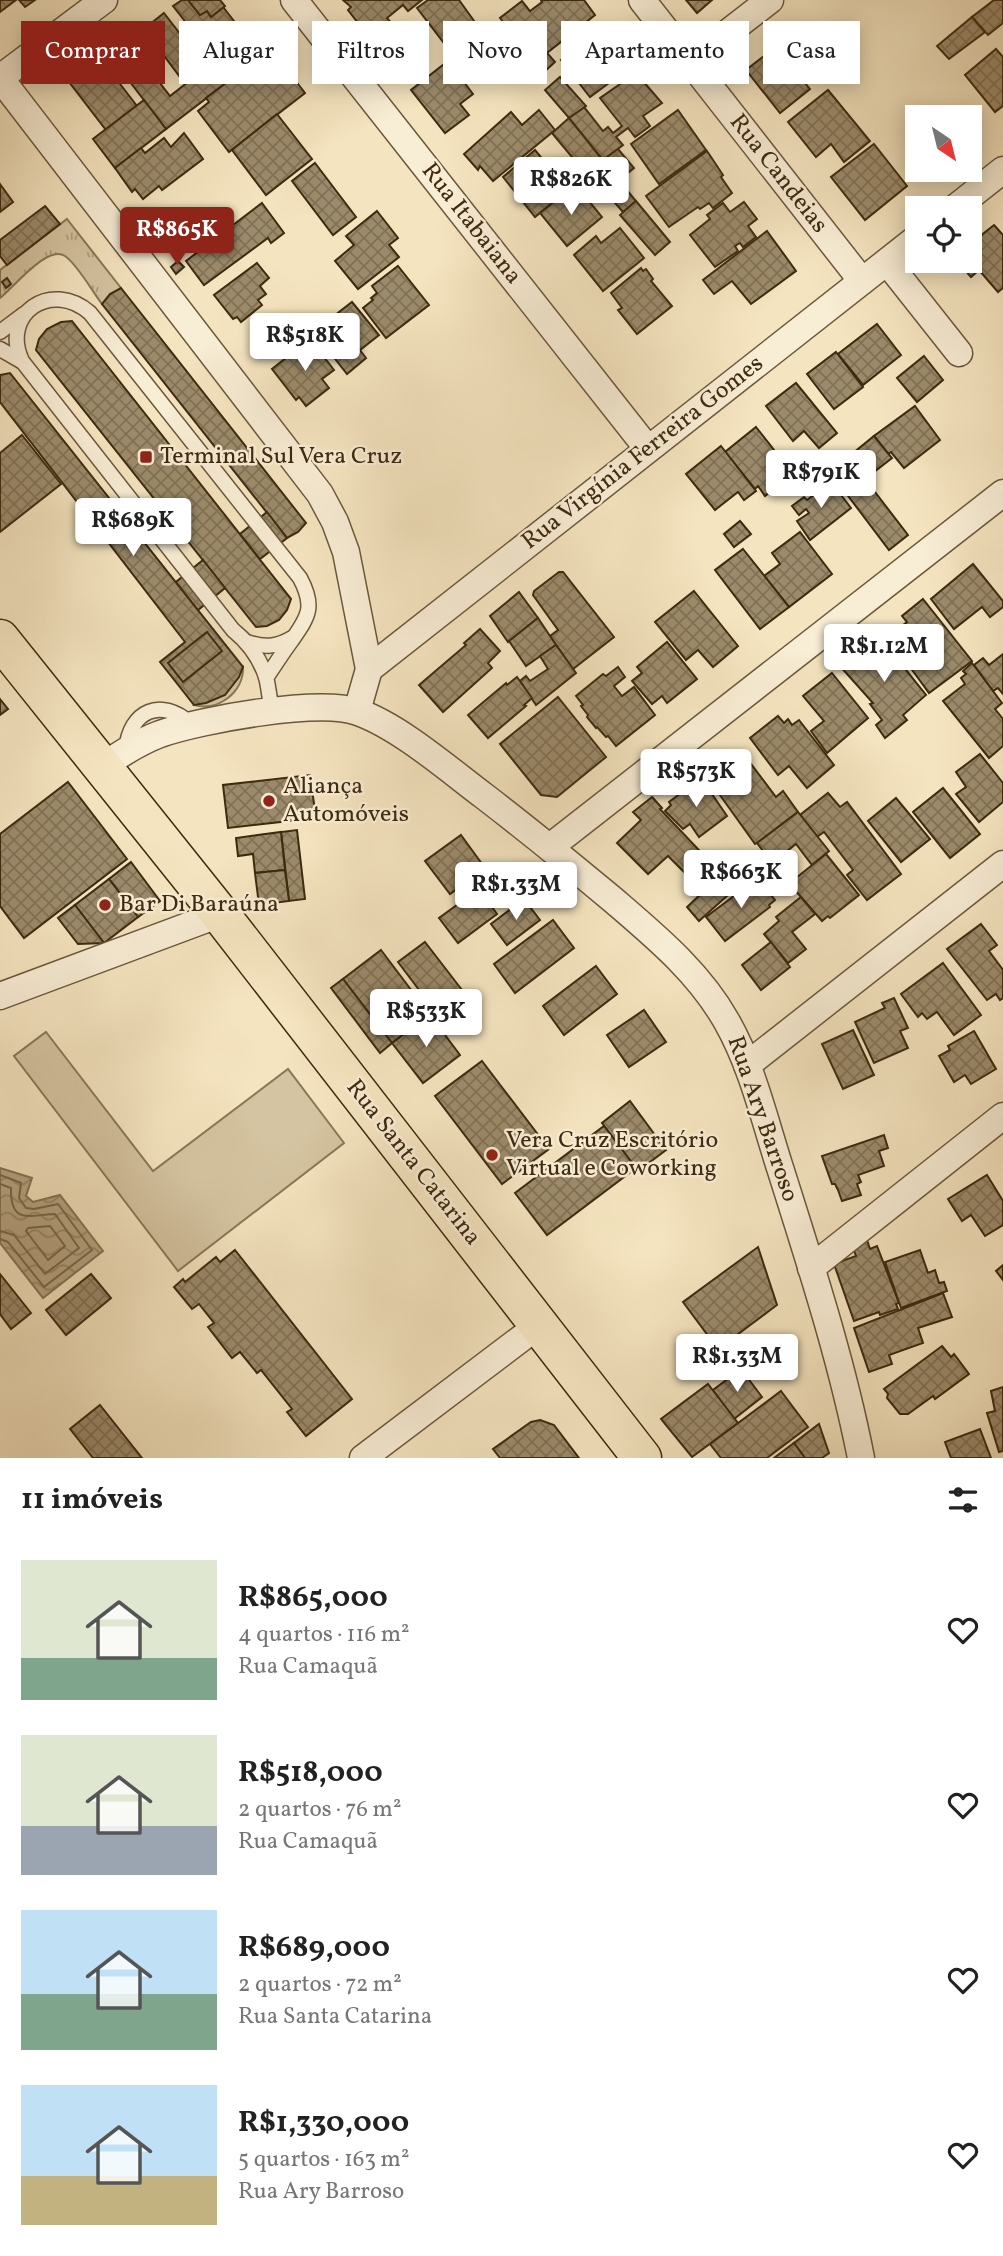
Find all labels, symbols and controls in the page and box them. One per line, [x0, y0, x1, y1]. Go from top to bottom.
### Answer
chip: Comprar [21, 21, 165, 84]
chip: Alugar [179, 21, 298, 84]
chip: Filtros [312, 21, 429, 84]
chip: Novo [443, 21, 547, 84]
chip: Apartamento [561, 21, 749, 84]
chip: Casa [763, 21, 860, 84]
north arrow [905, 105, 982, 182]
map controls [905, 105, 982, 273]
street label: Rua Candeias [721, 107, 835, 241]
street label: Rua Itabaiana [413, 156, 529, 292]
pin: R$826K [514, 158, 628, 217]
text: R$826K [530, 164, 612, 196]
button: locate [905, 196, 982, 273]
pin: R$865K [120, 208, 234, 267]
text: R$865K [136, 214, 218, 246]
pin: R$518K [248, 314, 362, 373]
text: R$518K [266, 320, 344, 352]
street label: Rua Virgínia Ferreira Gomes [515, 348, 771, 558]
place label: Terminal Sul Vera Cruz [160, 440, 402, 474]
marker: Terminal Sul Vera Cruz [138, 449, 154, 465]
pin: R$791K [764, 450, 878, 510]
text: R$791K [782, 457, 860, 489]
pin: R$689K [76, 498, 190, 558]
text: R$689K [91, 505, 175, 537]
pin: R$1.12M [819, 624, 949, 684]
text: R$1.12M [840, 631, 928, 663]
pin: R$573K [639, 750, 753, 809]
text: R$573K [656, 756, 736, 788]
place label: Aliança Automóveis [283, 770, 409, 832]
marker: Aliança Automóveis [261, 793, 277, 809]
pin: R$663K [684, 850, 798, 910]
text: R$663K [700, 857, 782, 889]
pin: R$1.33M [451, 862, 581, 922]
text: R$1.33M [471, 869, 561, 901]
place label: Bar Di Baraúna [119, 888, 279, 922]
marker: Bar Di Baraúna [97, 897, 113, 913]
pin: R$533K [369, 990, 483, 1049]
text: R$533K [386, 996, 466, 1028]
street label: Rua Ary Barroso [718, 1031, 806, 1207]
street label: Rua Santa Catarina [337, 1073, 489, 1253]
place label: Vera Cruz Escritório Virtual e Coworking [506, 1124, 718, 1186]
marker: Vera Cruz Escritório Virtual e Coworking [484, 1147, 500, 1163]
pin: R$1.33M [672, 1334, 802, 1394]
text: R$1.33M [692, 1341, 782, 1373]
text: 11 imóveis [21, 1479, 163, 1521]
icon: filters [944, 1481, 982, 1519]
text: R$865,000 [238, 1577, 388, 1619]
icon: home [77, 1588, 161, 1672]
icon: heart [944, 1611, 982, 1649]
text: 4 quartos · 116 m² [238, 1619, 410, 1651]
text: Rua Camaquã [238, 1651, 378, 1683]
text: R$518,000 [238, 1752, 383, 1794]
icon: home [77, 1763, 161, 1847]
icon: heart [944, 1786, 982, 1824]
text: 2 quartos · 76 m² [238, 1794, 401, 1826]
text: Rua Camaquã [238, 1826, 378, 1858]
text: R$689,000 [238, 1927, 390, 1969]
icon: home [77, 1938, 161, 2022]
icon: heart [944, 1961, 982, 1999]
text: 2 quartos · 72 m² [238, 1969, 402, 2001]
text: Rua Santa Catarina [238, 2001, 432, 2033]
text: R$1,330,000 [238, 2102, 409, 2144]
icon: home [77, 2113, 161, 2197]
icon: heart [944, 2136, 982, 2174]
text: 5 quartos · 163 m² [238, 2144, 409, 2176]
text: Rua Ary Barroso [238, 2176, 404, 2208]

